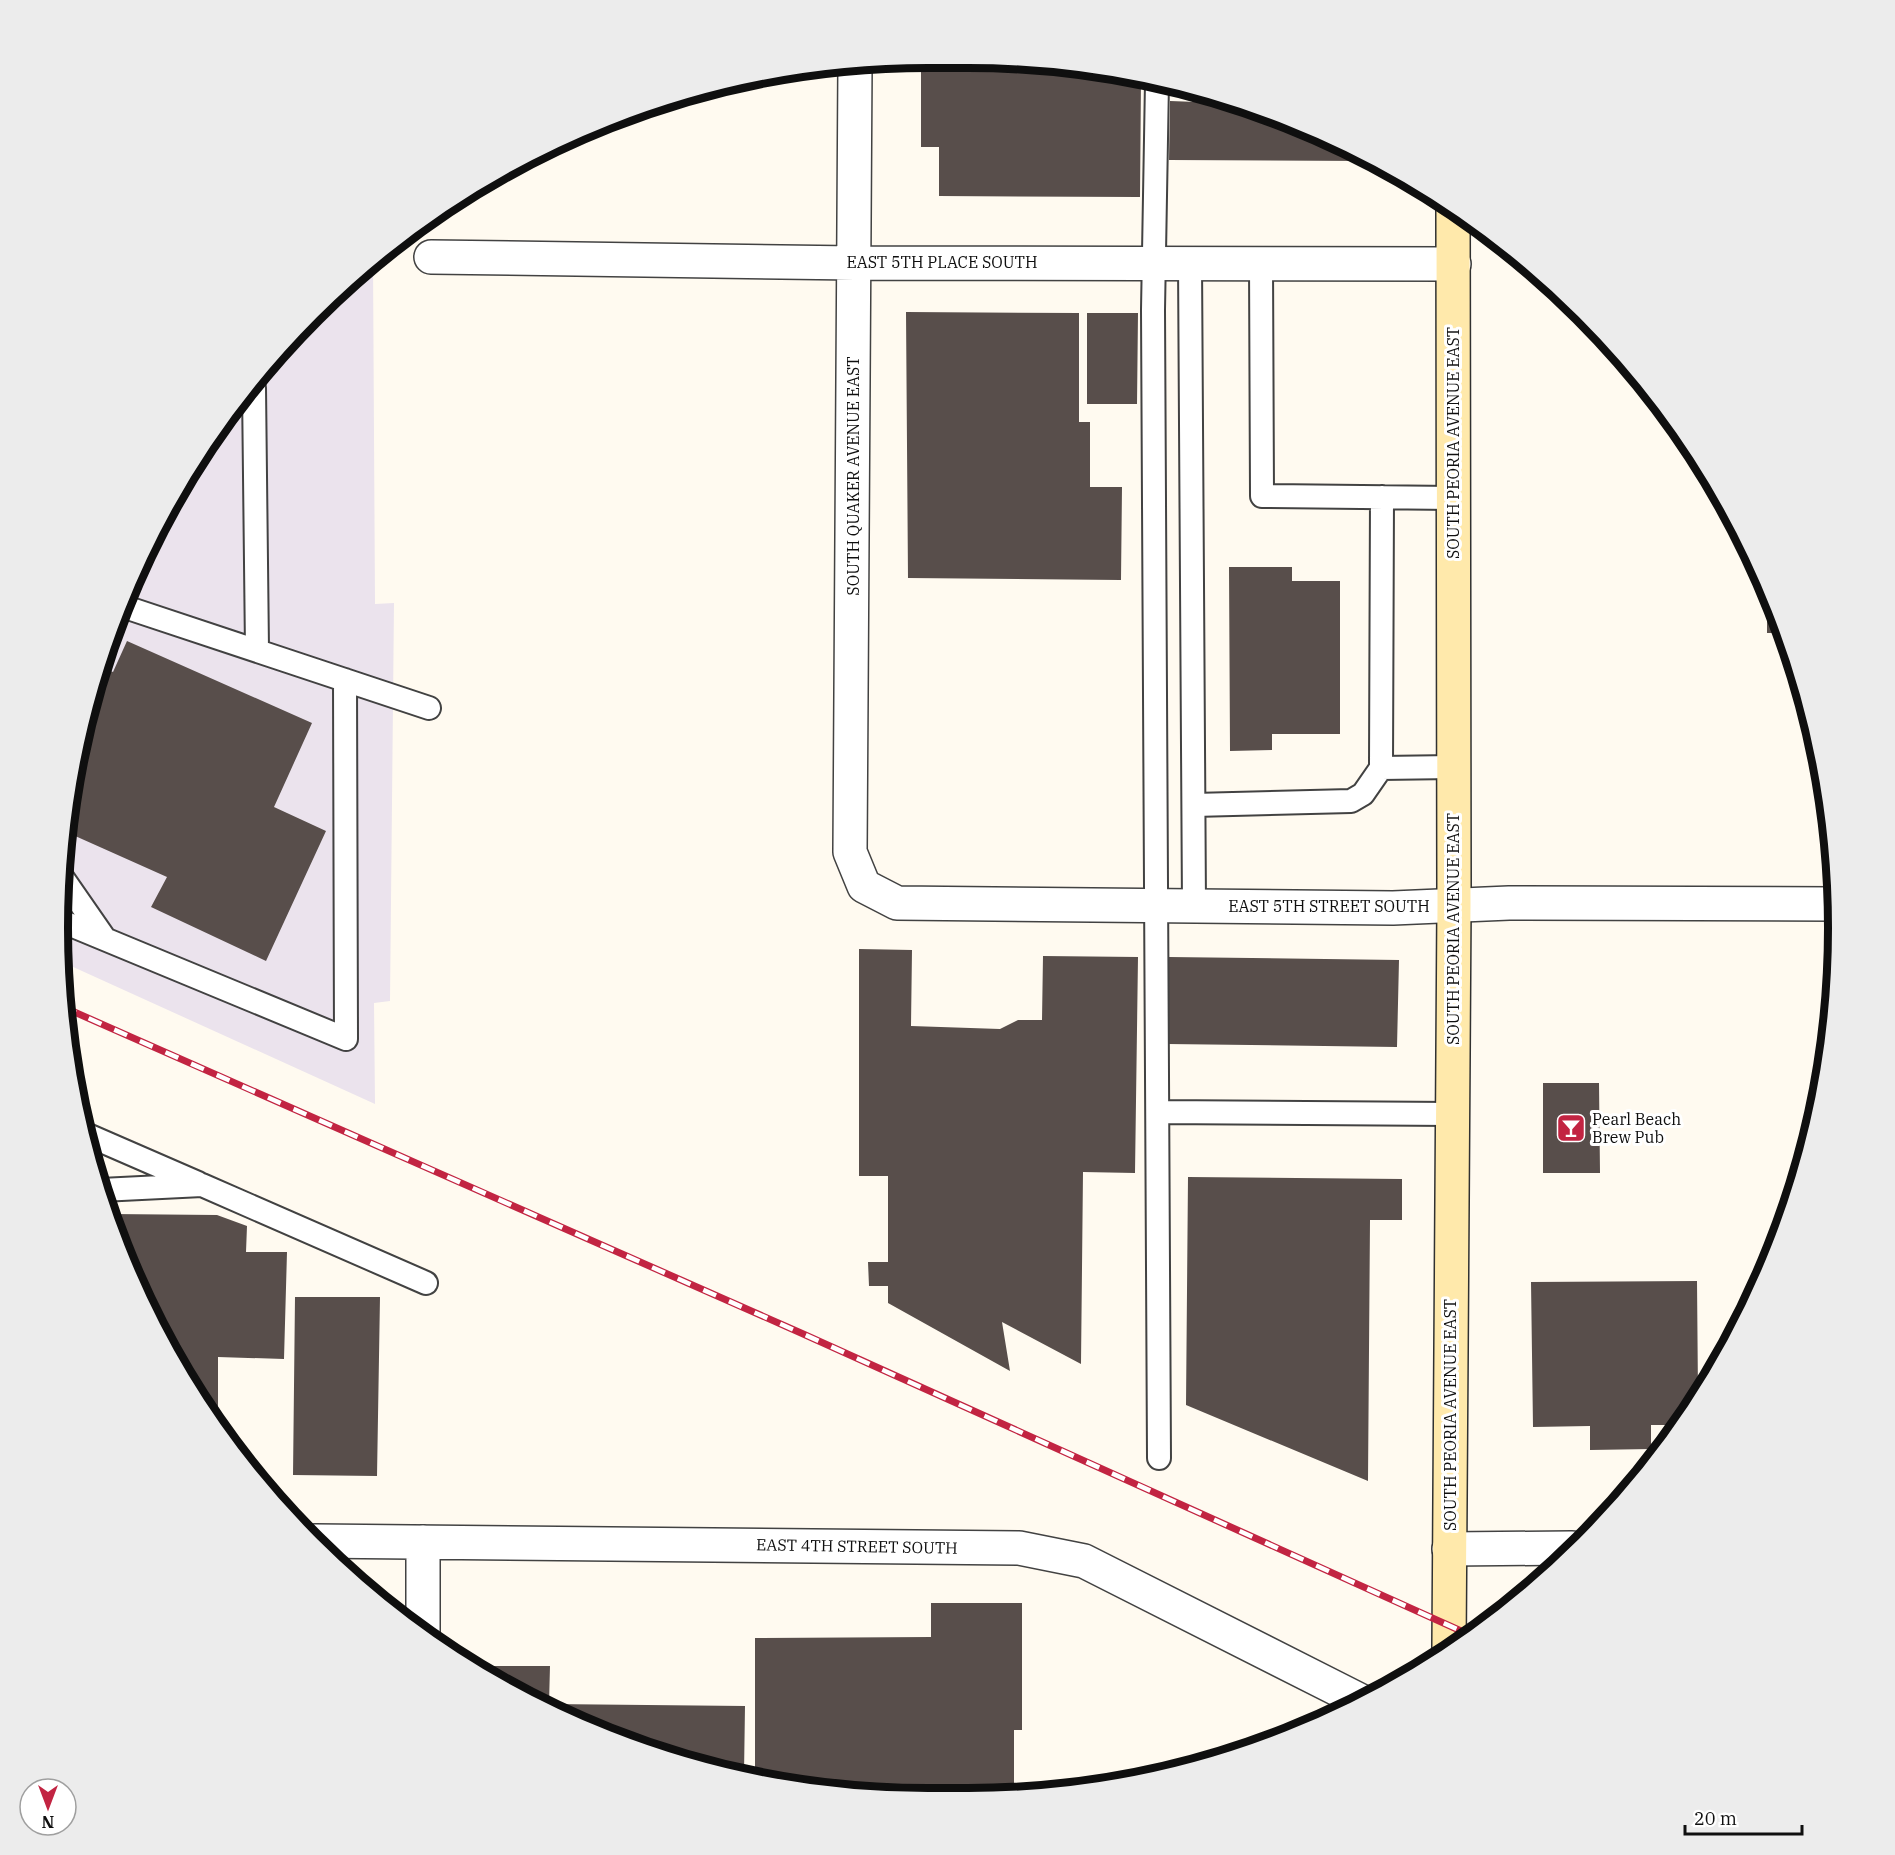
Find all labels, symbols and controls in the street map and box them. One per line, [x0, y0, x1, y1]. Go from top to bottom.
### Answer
street label: EAST 5TH PLACE SOUTH [846, 252, 1038, 272]
street label: SOUTH PEORIA AVENUE EAST [1443, 327, 1463, 559]
street label: SOUTH QUAKER AVENUE EAST [843, 356, 863, 596]
street label: SOUTH PEORIA AVENUE EAST [1443, 813, 1463, 1045]
street label: EAST 5TH STREET SOUTH [1228, 896, 1430, 916]
place label: Pearl Beach Brew Pub [1592, 1109, 1681, 1147]
bar icon: Pearl Beach Brew Pub [1555, 1112, 1587, 1144]
street label: SOUTH PEORIA AVENUE EAST [1440, 1299, 1460, 1531]
street label: EAST 4TH STREET SOUTH [756, 1534, 958, 1558]
north arrow [18, 1777, 78, 1837]
scale bar [1685, 1798, 1802, 1836]
text: 20 m [1694, 1807, 1737, 1830]
text: N [42, 1812, 54, 1832]

